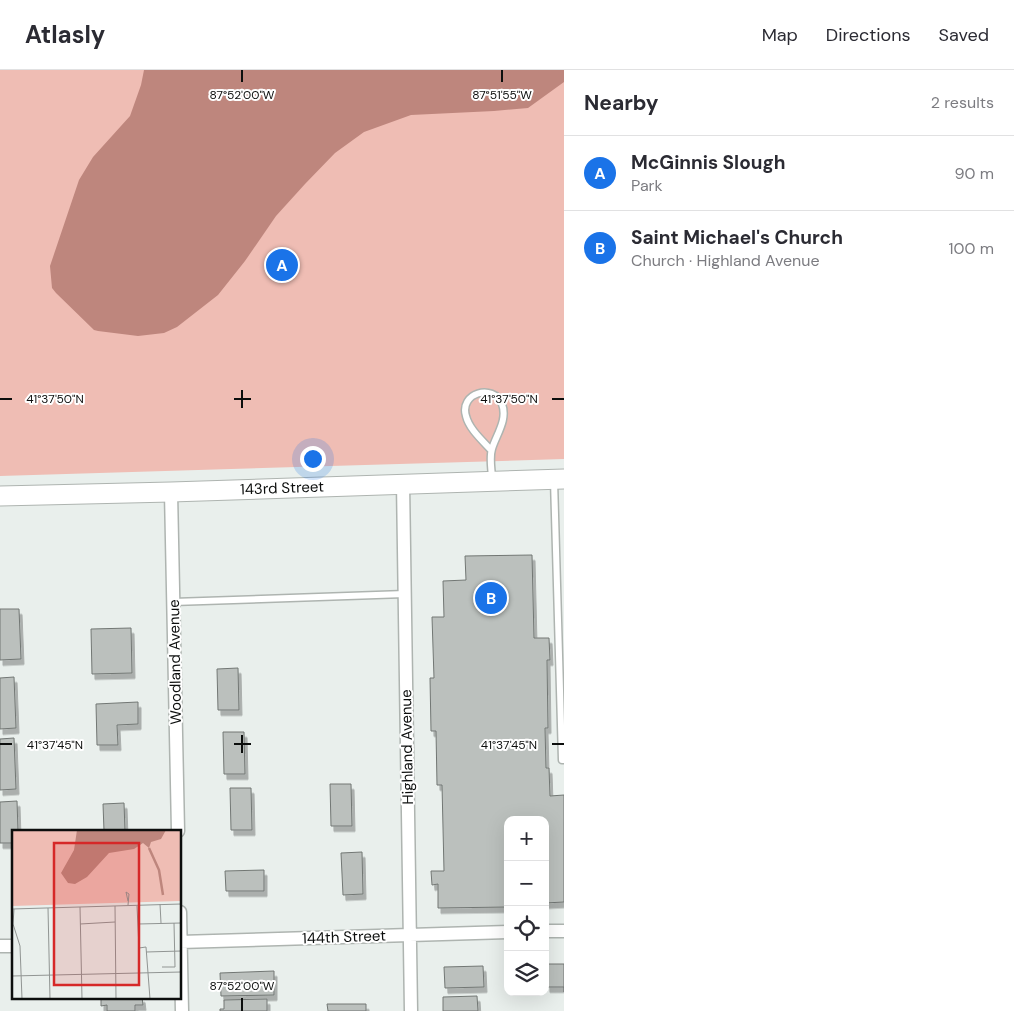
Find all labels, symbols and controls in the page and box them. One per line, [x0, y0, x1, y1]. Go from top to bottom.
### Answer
text: Atlasly [25, 19, 105, 50]
text: Map [762, 23, 798, 47]
text: Directions [826, 23, 911, 47]
text: Saved [939, 23, 989, 47]
text: 87°52'00"W [210, 87, 275, 103]
text: 87°51'55"W [472, 87, 532, 103]
text: Nearby [584, 89, 658, 117]
text: 2 results [931, 92, 994, 113]
text: McGinnis Slough [631, 150, 786, 175]
text: A [594, 163, 606, 184]
text: 90 m [954, 163, 994, 184]
text: Park [631, 175, 663, 196]
text: Saint Michael's Church [631, 225, 843, 250]
text: B [595, 238, 605, 259]
text: 100 m [949, 238, 994, 259]
pin: A [266, 246, 298, 284]
text: Church · Highland Avenue [631, 250, 819, 271]
text: 41°37'50"N [26, 391, 84, 407]
text: 41°37'50"N [480, 391, 538, 407]
your location [300, 446, 326, 472]
street label: 143rd Street [240, 477, 324, 499]
pin: B [475, 579, 507, 617]
street label: Woodland Avenue [164, 599, 186, 725]
street label: Highland Avenue [396, 689, 418, 805]
text: 41°37'45"N [27, 737, 83, 753]
text: 41°37'45"N [481, 737, 537, 753]
map controls [504, 816, 549, 996]
button: + [504, 816, 549, 861]
inset map [12, 830, 181, 998]
button: − [504, 861, 549, 906]
button: locate [504, 906, 549, 951]
street label: 144th Street [302, 926, 386, 948]
button: layers [504, 951, 549, 996]
text: 87°52'00"W [210, 978, 275, 994]

